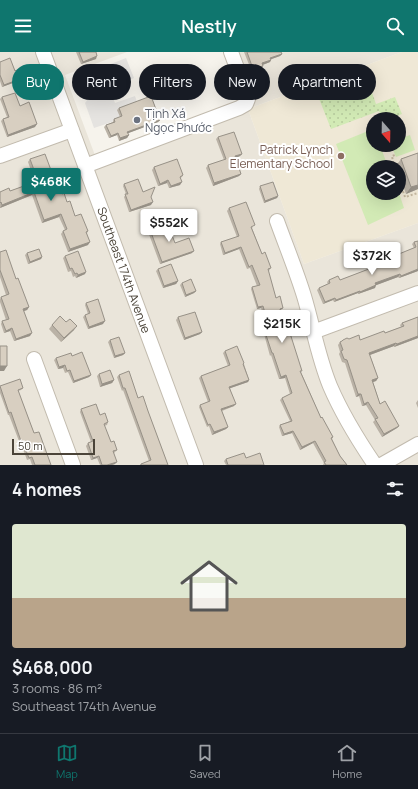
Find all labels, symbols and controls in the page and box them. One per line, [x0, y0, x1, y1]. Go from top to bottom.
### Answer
text: Nestly [181, 14, 237, 38]
icon: menu [12, 15, 34, 37]
icon: search [384, 15, 406, 37]
chip: Buy [12, 64, 64, 100]
chip: Rent [72, 64, 131, 100]
chip: Filters [139, 64, 206, 100]
chip: New [214, 64, 270, 100]
chip: Apartment [278, 64, 376, 100]
place label: Tịnh Xá Ngọc Phước [145, 105, 212, 136]
north arrow [366, 112, 406, 152]
map controls [366, 112, 406, 200]
marker: Tịnh Xá Ngọc Phước [132, 115, 142, 125]
place label: Patrick Lynch Elementary School [230, 141, 333, 172]
marker: Patrick Lynch Elementary School [336, 151, 346, 161]
button: layers [366, 160, 406, 200]
pin: $468K [23, 168, 79, 202]
text: $468K [31, 172, 71, 190]
street label: Southeast 174th Avenue [93, 204, 155, 336]
pin: $552K [141, 209, 197, 243]
text: $552K [149, 213, 189, 231]
pin: $372K [344, 242, 400, 276]
text: $372K [353, 246, 391, 264]
pin: $215K [254, 310, 310, 344]
text: $215K [263, 314, 301, 332]
scale bar [12, 437, 95, 456]
text: 50 m [18, 438, 43, 453]
text: 4 homes [12, 478, 81, 501]
icon: filters [384, 478, 406, 500]
icon: home [173, 550, 245, 622]
text: $468,000 [12, 656, 93, 679]
text: 3 rooms · 86 m² [12, 679, 102, 697]
text: Southeast 174th Avenue [12, 697, 156, 715]
tab: Map [56, 742, 78, 781]
tab: Saved [190, 742, 221, 781]
tab: Home [332, 742, 362, 781]

